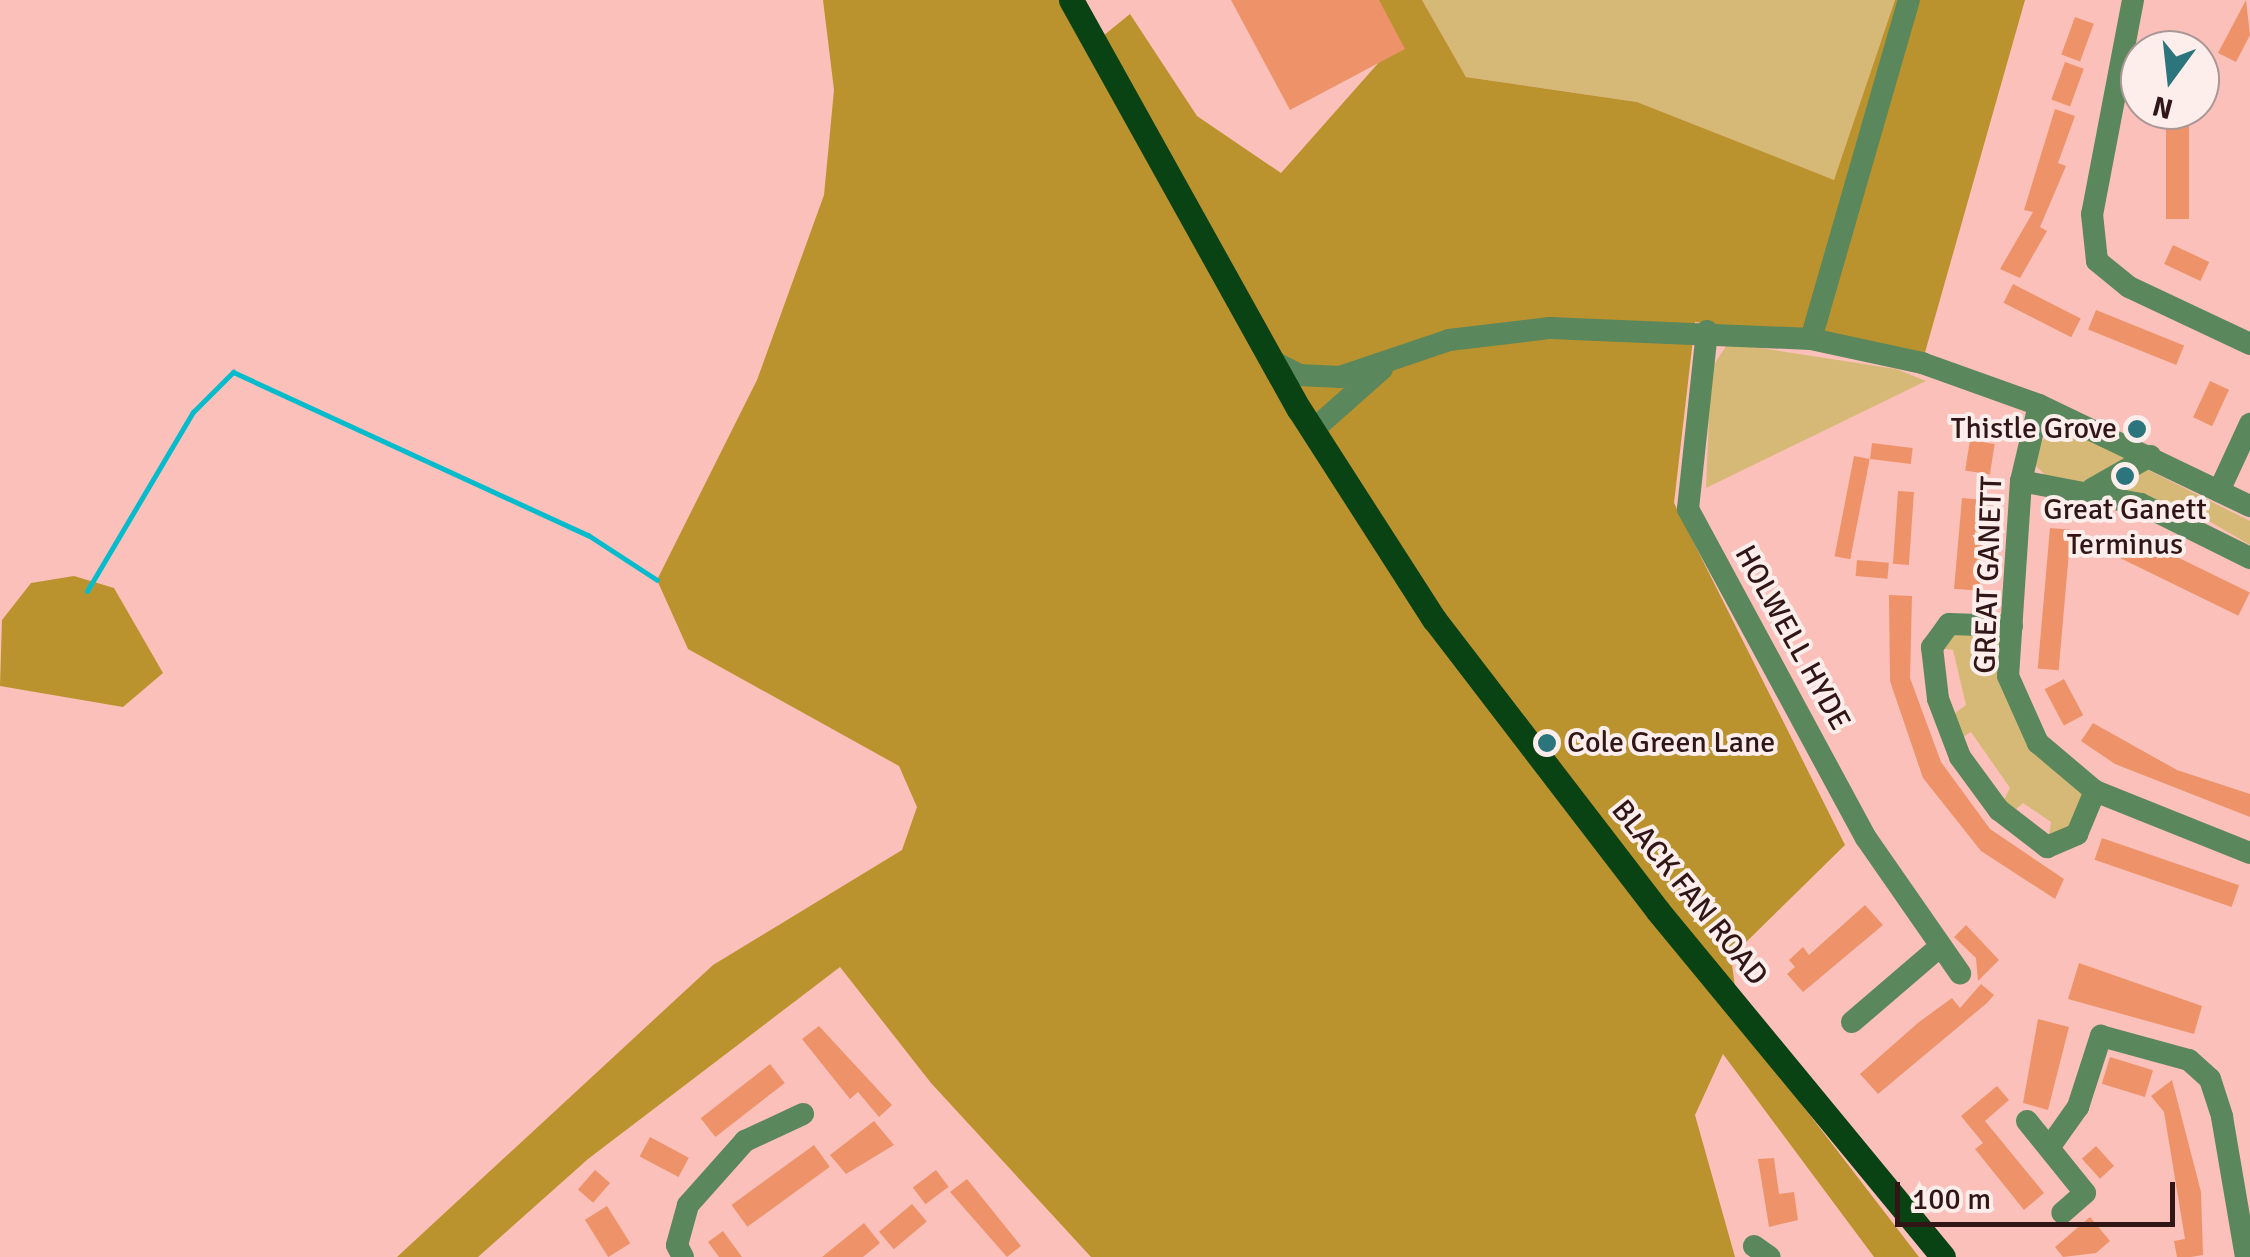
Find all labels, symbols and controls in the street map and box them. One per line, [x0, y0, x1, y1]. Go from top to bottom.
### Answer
north arrow [2120, 30, 2220, 130]
text: N [2149, 88, 2177, 126]
place label: Thistle Grove [1951, 411, 2117, 447]
marker: Thistle Grove [2126, 418, 2148, 440]
marker: Great Ganett Terminus [2114, 465, 2136, 487]
street label: GREAT GANETT [1968, 476, 2010, 674]
place label: Great Ganett Terminus [2043, 492, 2207, 562]
street label: HOLWELL HYDE [1726, 539, 1858, 737]
place label: Cole Green Lane [1567, 725, 1775, 761]
marker: Cole Green Lane [1536, 732, 1558, 754]
street label: BLACK FAN ROAD [1603, 793, 1775, 993]
scale bar [1900, 1162, 2180, 1224]
text: 100 m [1912, 1181, 1991, 1218]

